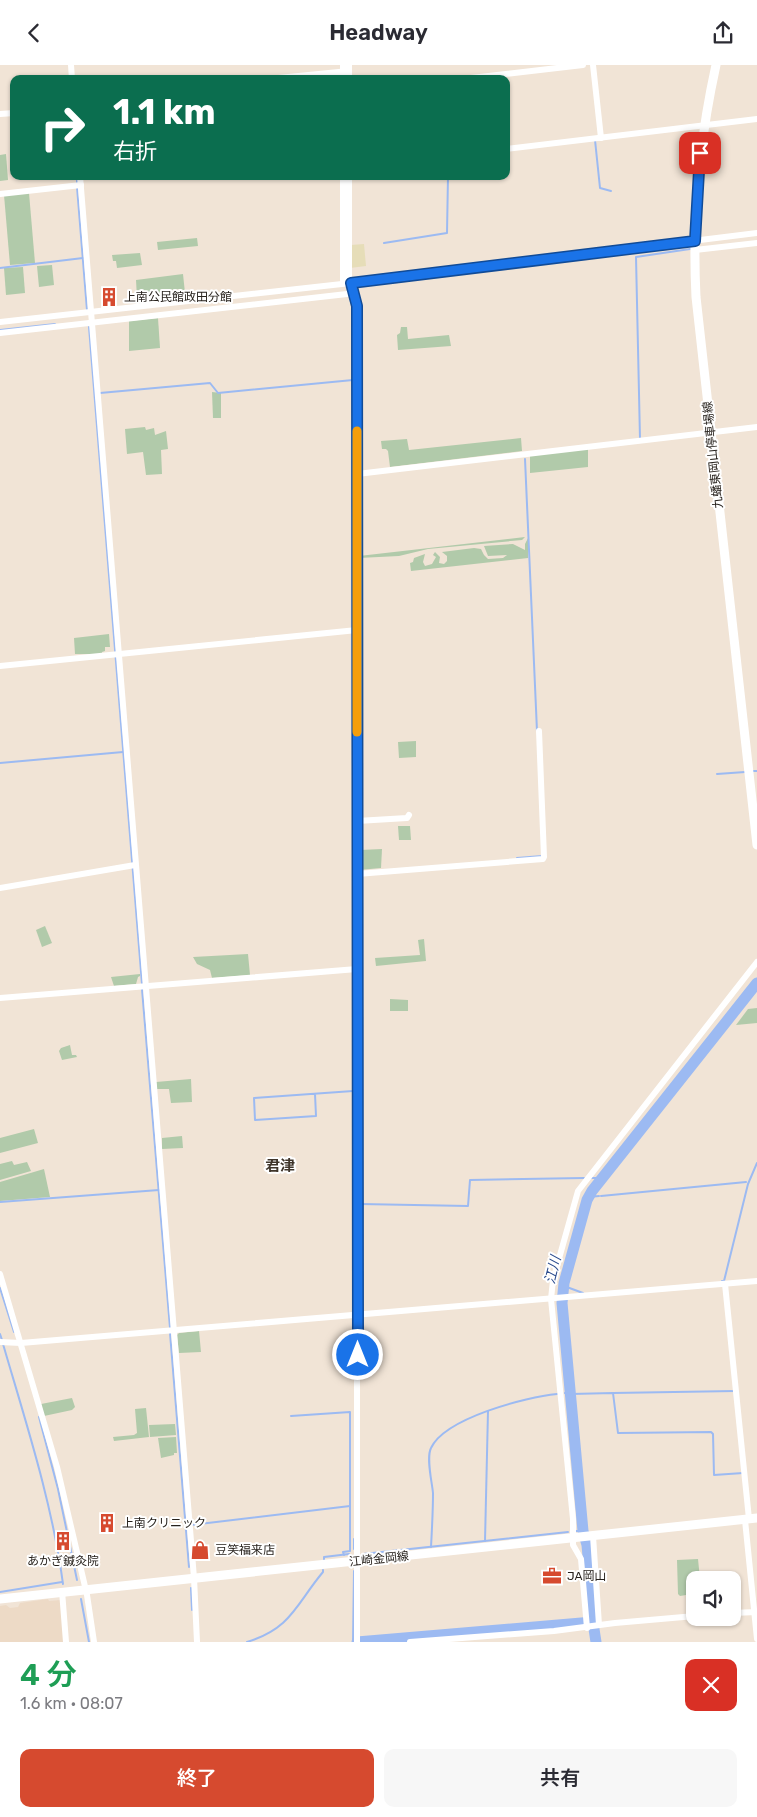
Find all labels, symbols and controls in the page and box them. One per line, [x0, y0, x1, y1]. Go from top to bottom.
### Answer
icon: back [20, 19, 48, 47]
text: Headway [329, 19, 428, 46]
icon: share [709, 19, 737, 47]
text: 1.1 km [113, 91, 215, 133]
icon: right [30, 95, 95, 160]
pin [679, 132, 721, 174]
text: 右折 [113, 138, 157, 165]
icon: arrive [686, 139, 714, 167]
building icon: 上南公民館政田分館 [98, 286, 120, 308]
place label: 上南公民館政田分館 [124, 290, 232, 304]
street label: 九蟠東岡山停車場線 [700, 401, 726, 509]
district label: 君津 [265, 1157, 295, 1175]
water label: 江川 [541, 1252, 565, 1286]
position arrow [331, 1328, 383, 1380]
building icon: 上南クリニック [96, 1512, 118, 1534]
place label: 上南クリニック [122, 1516, 206, 1530]
building icon: あかぎ鍼灸院 [52, 1530, 74, 1552]
shop icon: 豆笑福来店 [189, 1539, 211, 1561]
place label: 豆笑福来店 [215, 1543, 275, 1557]
street label: 江崎金岡線 [348, 1549, 410, 1569]
place label: あかぎ鍼灸院 [27, 1554, 99, 1568]
office icon: JA岡山 [541, 1565, 563, 1587]
place label: JA岡山 [567, 1569, 607, 1583]
map controls [686, 1571, 741, 1626]
button: sound [686, 1571, 741, 1626]
text: 4 分 [20, 1657, 77, 1693]
button: close [685, 1659, 737, 1711]
text: 1.6 km · 08:07 [20, 1694, 123, 1713]
button: 終了 [20, 1749, 374, 1807]
button: 共有 [384, 1749, 737, 1807]

